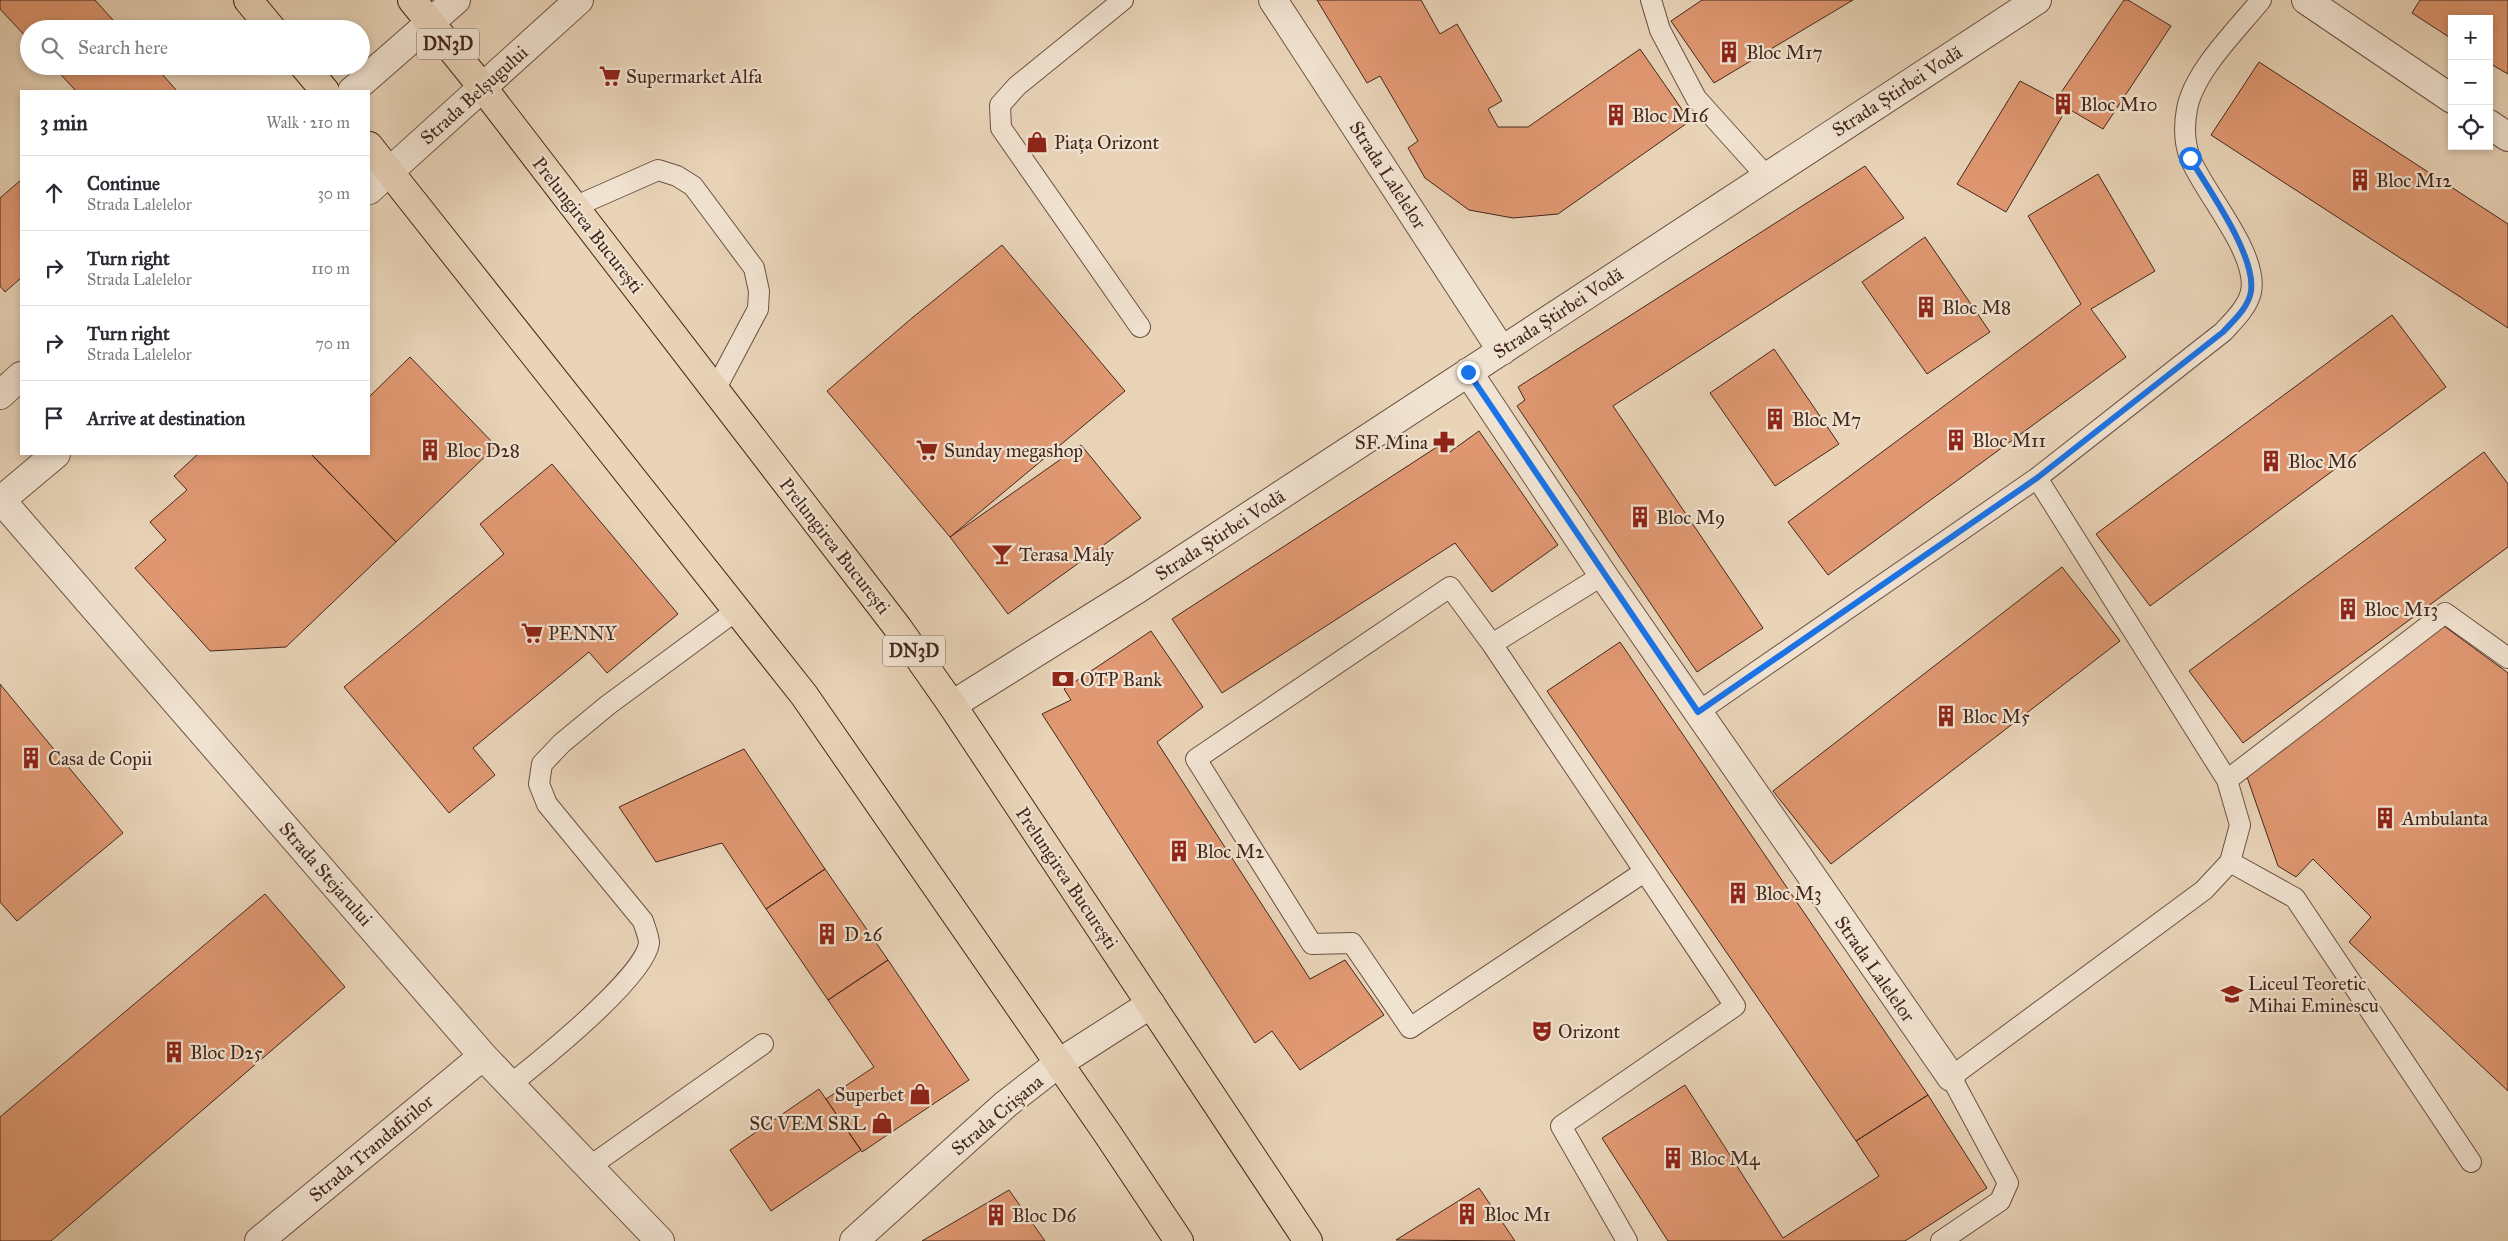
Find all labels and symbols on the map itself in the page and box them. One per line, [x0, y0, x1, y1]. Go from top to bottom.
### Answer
road number: DN3D [417, 29, 479, 60]
building icon: Bloc M17 [1716, 39, 1742, 65]
street label: Strada Știrbei Vodă [1828, 40, 1967, 142]
street label: Strada Belșugului [416, 41, 533, 150]
place label: Bloc M17 [1746, 41, 1823, 64]
supermarket icon: Supermarket Alfa [597, 63, 623, 89]
place label: Supermarket Alfa [626, 65, 763, 88]
building icon: Bloc M10 [2050, 91, 2076, 117]
place label: Bloc M10 [2080, 93, 2158, 116]
building icon: Bloc M16 [1603, 102, 1629, 128]
place label: Bloc M16 [1632, 104, 1709, 127]
street label: Strada Lalelelor [1344, 117, 1432, 234]
shop icon: Piața Orizont [1024, 129, 1050, 155]
place label: Piața Orizont [1054, 131, 1159, 154]
route start [2179, 147, 2202, 170]
street label: Prelungirea București [527, 152, 648, 298]
building icon: Bloc M12 [2347, 167, 2373, 193]
place label: Bloc M12 [2376, 169, 2453, 192]
street label: Strada Știrbei Vodă [1489, 262, 1628, 364]
building icon: Bloc M8 [1913, 294, 1939, 320]
place label: Bloc M8 [1942, 296, 2011, 319]
route end [1457, 361, 1480, 384]
building icon: Bloc M7 [1762, 406, 1788, 432]
place label: Bloc M7 [1792, 408, 1861, 431]
building icon: Bloc M11 [1943, 427, 1969, 453]
pharmacy icon: SF. Mina [1431, 429, 1457, 455]
place label: Bloc M11 [1972, 429, 2046, 452]
place label: SF. Mina [1355, 431, 1429, 454]
building icon: Bloc D28 [417, 437, 443, 463]
supermarket icon: Sunday megashop [914, 437, 940, 463]
place label: Bloc D28 [446, 439, 520, 462]
place label: Sunday megashop [944, 439, 1083, 463]
building icon: Bloc M6 [2258, 448, 2284, 474]
place label: Bloc M6 [2288, 450, 2358, 473]
street label: Prelungirea București [774, 473, 895, 619]
street label: Strada Știrbei Vodă [1151, 484, 1290, 586]
building icon: Bloc M9 [1627, 504, 1653, 530]
place label: Bloc M9 [1656, 506, 1725, 529]
bar icon: Terasa Maly [989, 541, 1015, 567]
place label: Terasa Maly [1019, 543, 1115, 566]
building icon: Bloc M13 [2335, 596, 2361, 622]
place label: Bloc M13 [2364, 598, 2438, 621]
supermarket icon: PENNY [519, 620, 545, 646]
place label: PENNY [548, 622, 618, 645]
road number: DN3D [883, 636, 945, 666]
bank icon: OTP Bank [1050, 666, 1076, 692]
place label: OTP Bank [1080, 668, 1162, 691]
building icon: Bloc M5 [1933, 703, 1959, 729]
place label: Bloc M5 [1962, 705, 2030, 728]
building icon: Casa de Copii [18, 745, 44, 771]
place label: Casa de Copii [48, 747, 152, 770]
street label: Prelungirea București [1010, 802, 1123, 954]
building icon: Ambulanta [2372, 805, 2398, 831]
place label: Ambulanta [2401, 807, 2489, 830]
street label: Strada Stejarului [275, 817, 377, 931]
building icon: Bloc M2 [1166, 838, 1192, 864]
place label: Bloc M2 [1196, 840, 1265, 863]
building icon: Bloc M3 [1725, 880, 1751, 906]
place label: Bloc M3 [1755, 882, 1822, 905]
street label: Strada Lalelelor [1830, 911, 1921, 1027]
building icon: D 26 [814, 921, 840, 947]
place label: D 26 [844, 923, 883, 946]
place label: Liceul Teoretic Mihai Eminescu [2248, 972, 2379, 1017]
school or university icon: Liceul Teoretic Mihai Eminescu [2219, 981, 2245, 1007]
theatre icon: Orizont [1529, 1018, 1555, 1044]
place label: Orizont [1558, 1020, 1621, 1043]
building icon: Bloc D25 [161, 1039, 187, 1065]
place label: Bloc D25 [190, 1041, 263, 1064]
street label: Strada Crișana [946, 1069, 1048, 1160]
shop icon: Superbet [907, 1081, 933, 1107]
place label: Superbet [835, 1083, 904, 1106]
street label: Strada Trandafirilor [304, 1089, 439, 1207]
shop icon: SC VEM SRL [869, 1110, 895, 1136]
place label: SC VEM SRL [749, 1112, 866, 1135]
building icon: Bloc M4 [1660, 1145, 1686, 1171]
place label: Bloc M4 [1690, 1147, 1760, 1170]
building icon: Bloc M1 [1454, 1201, 1480, 1227]
building icon: Bloc D6 [983, 1202, 1009, 1228]
place label: Bloc M1 [1484, 1203, 1551, 1226]
place label: Bloc D6 [1012, 1204, 1077, 1227]

